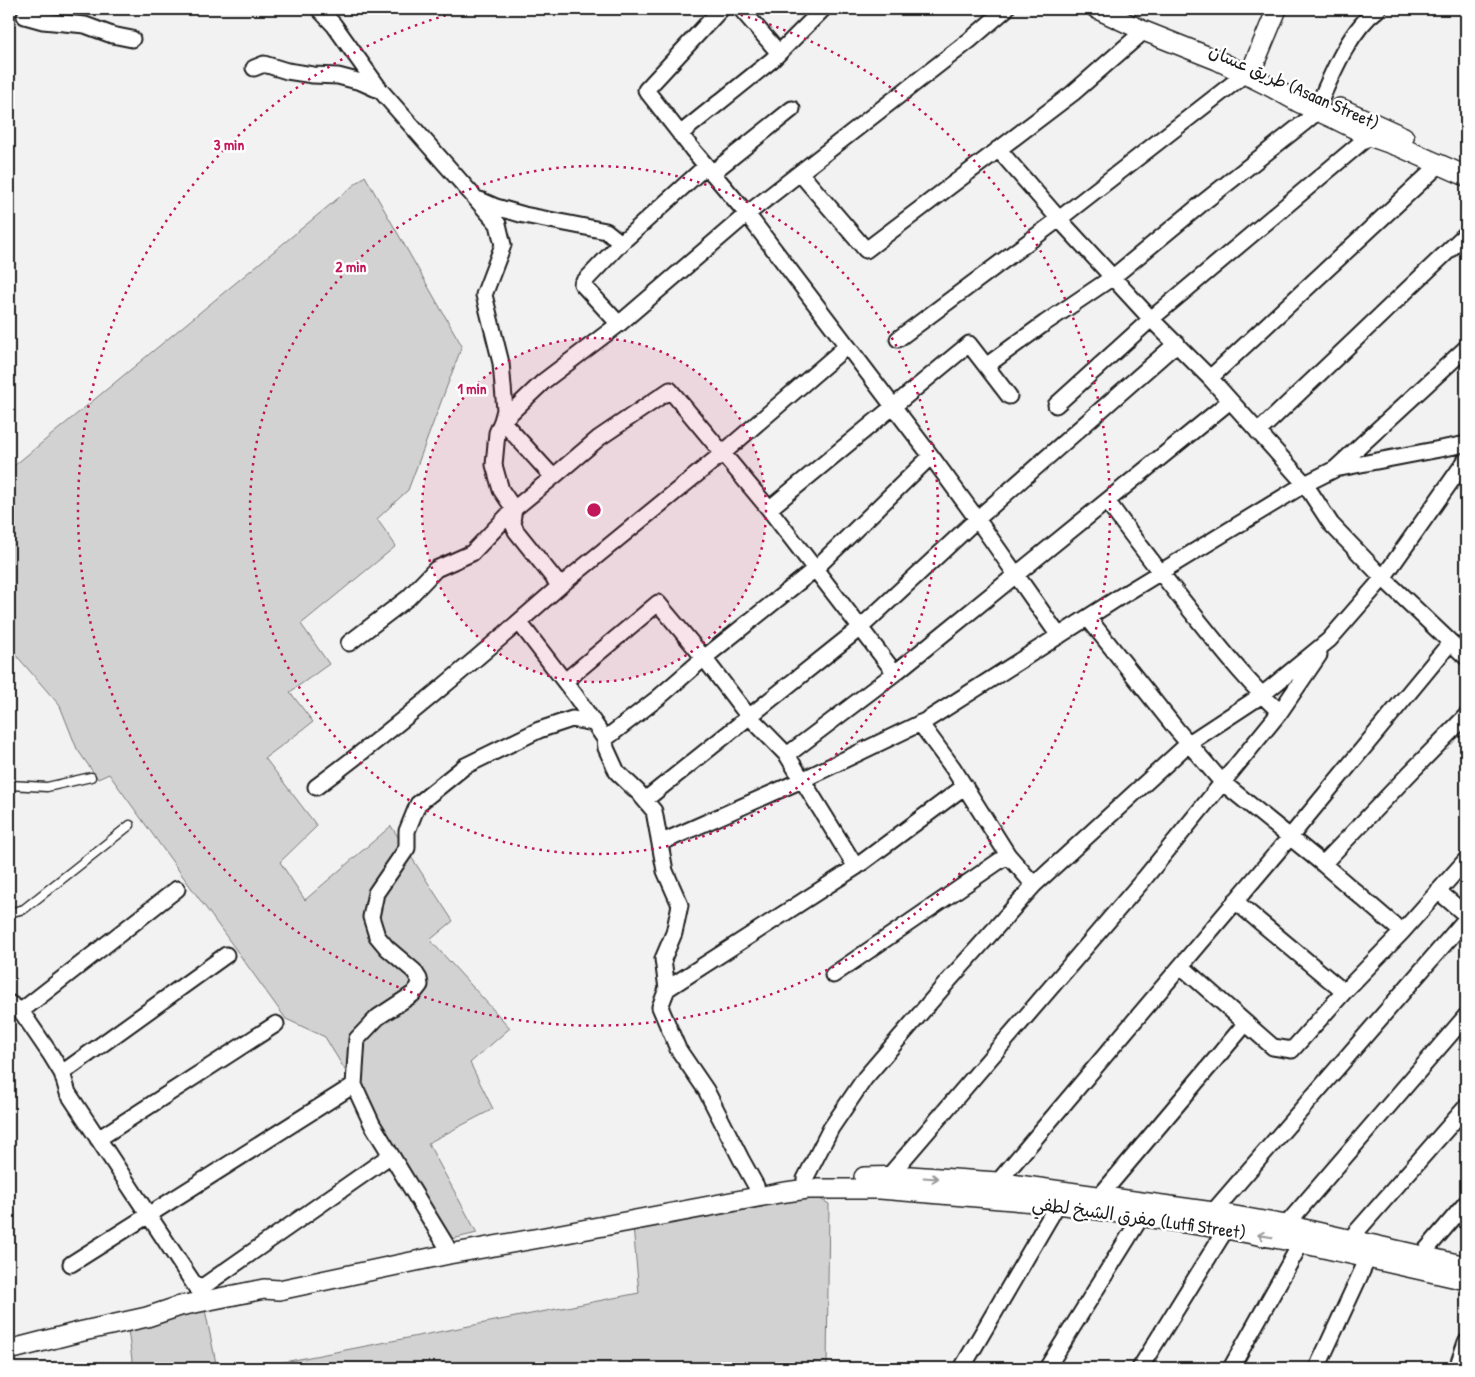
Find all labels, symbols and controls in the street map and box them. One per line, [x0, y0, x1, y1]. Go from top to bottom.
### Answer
street label: طريق عسان (Asaan Street) [1205, 38, 1383, 135]
text: 3 min [214, 134, 244, 155]
text: 2 min [336, 256, 367, 277]
text: 1 min [457, 378, 487, 399]
centre of rings [585, 501, 603, 519]
one-way arrow [923, 1173, 939, 1182]
street label: مفرق الشيخ لطفي (Lutfi Street) [1030, 1190, 1248, 1249]
one-way arrow [1257, 1231, 1273, 1241]

